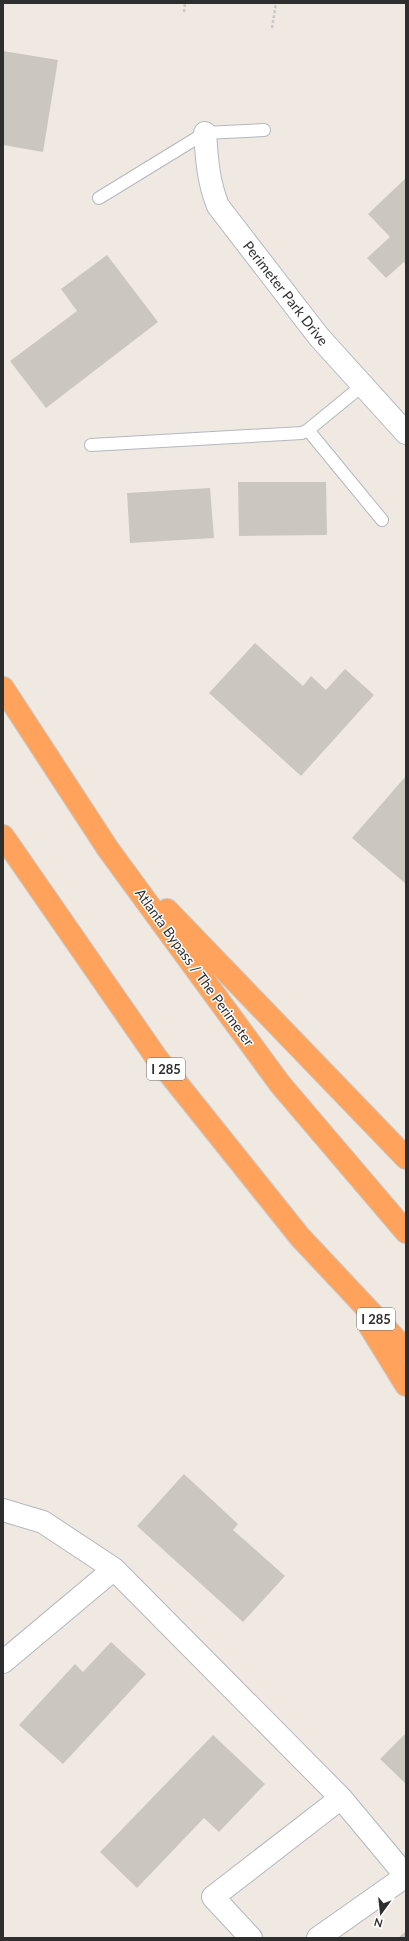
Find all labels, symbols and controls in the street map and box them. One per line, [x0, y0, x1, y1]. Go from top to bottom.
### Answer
street label: Perimeter Park Drive [240, 237, 332, 349]
street label: Atlanta Bypass / The Perimeter [132, 885, 258, 1049]
road number: I 285 [147, 1058, 185, 1080]
road number: I 285 [357, 1308, 395, 1330]
north arrow [361, 1893, 401, 1933]
text: N [373, 1916, 384, 1931]

